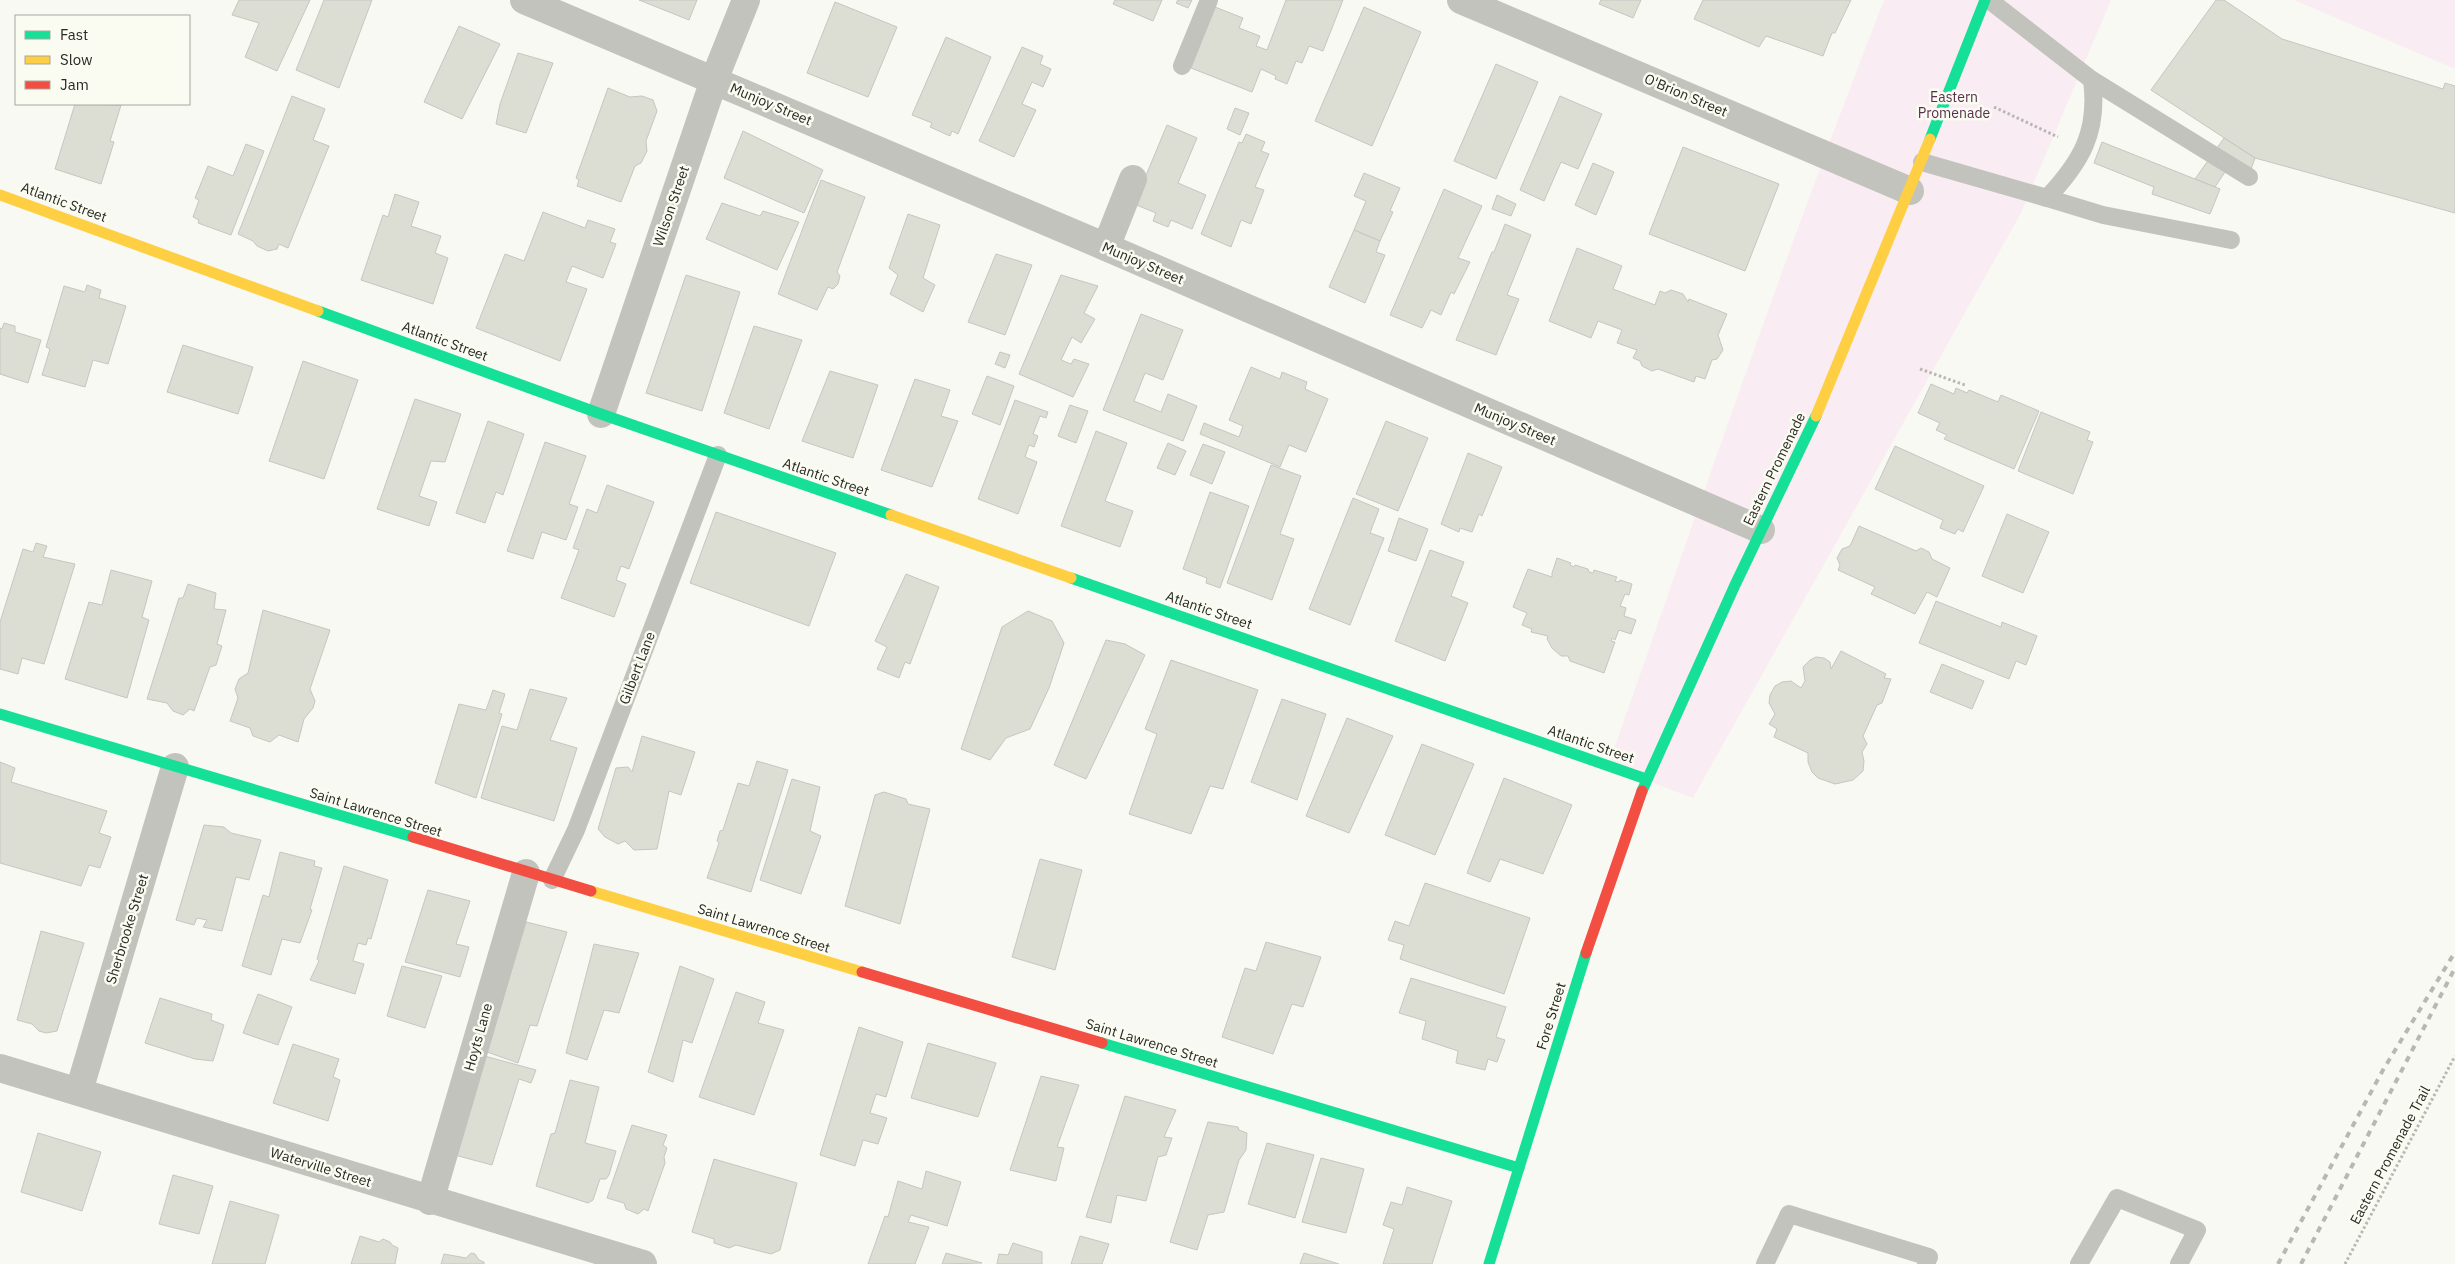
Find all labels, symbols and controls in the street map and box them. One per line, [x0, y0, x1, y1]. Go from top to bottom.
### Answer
legend [15, 15, 190, 105]
text: Fast [60, 25, 88, 44]
text: Slow [60, 50, 93, 69]
street label: O'Brion Street [1642, 69, 1730, 121]
text: Jam [60, 75, 89, 94]
street label: Munjoy Street [727, 79, 815, 129]
park label: Eastern Promenade [1918, 88, 1991, 122]
street label: Wilson Street [649, 163, 693, 249]
street label: Atlantic Street [19, 178, 110, 226]
street label: Munjoy Street [1099, 238, 1187, 288]
street label: Atlantic Street [400, 317, 491, 365]
street label: Munjoy Street [1471, 399, 1559, 449]
street label: Eastern Promenade [1739, 409, 1809, 529]
street label: Atlantic Street [780, 454, 872, 500]
street label: Atlantic Street [1163, 587, 1255, 633]
street label: Gilbert Lane [615, 629, 659, 707]
street label: Atlantic Street [1545, 721, 1637, 767]
street label: Saint Lawrence Street [308, 783, 444, 841]
street label: Sherbrooke Street [102, 872, 152, 986]
street label: Saint Lawrence Street [696, 899, 832, 957]
street label: Fore Street [1532, 980, 1570, 1052]
street label: Hoyts Lane [460, 1001, 496, 1073]
street label: Saint Lawrence Street [1084, 1014, 1220, 1072]
street label: Eastern Promenade Trail [2346, 1083, 2434, 1227]
street label: Waterville Street [268, 1143, 374, 1191]

